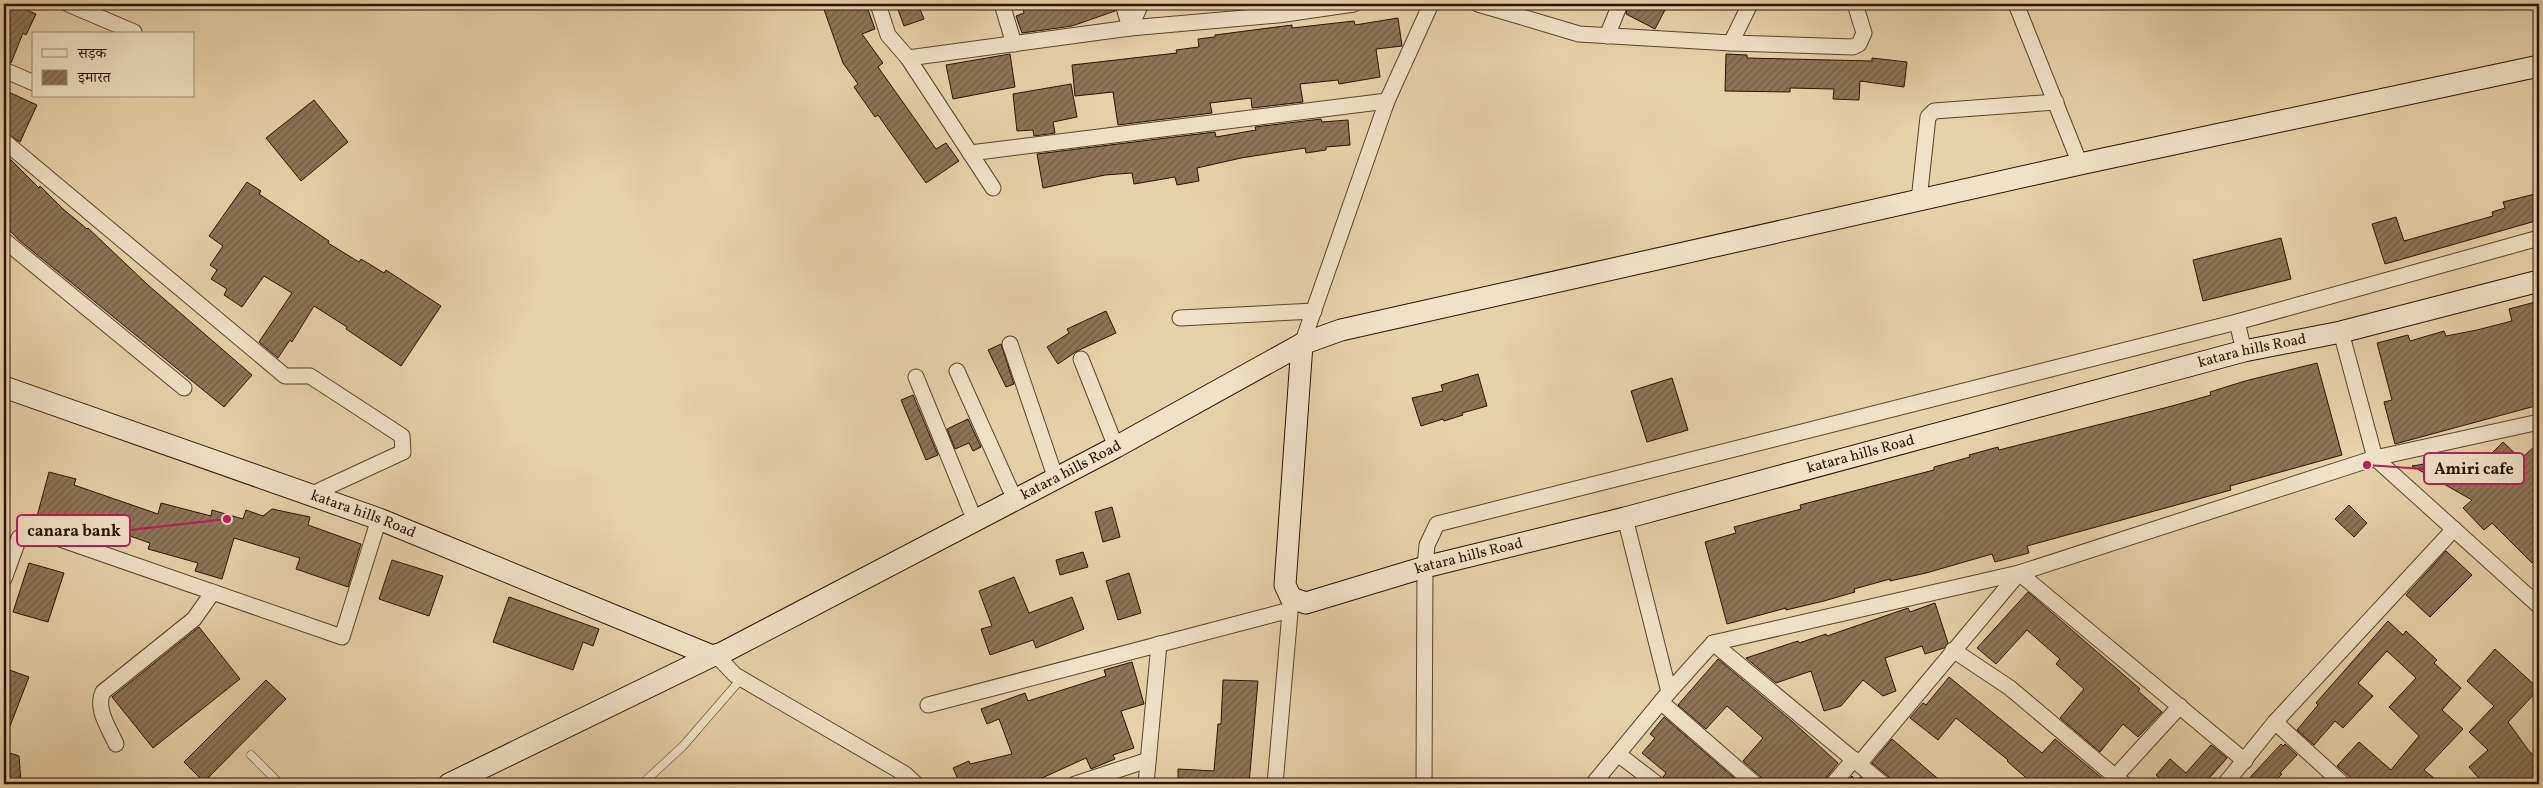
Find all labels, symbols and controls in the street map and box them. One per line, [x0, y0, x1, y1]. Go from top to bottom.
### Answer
legend [32, 32, 195, 98]
text: सड़क [77, 44, 107, 65]
text: इमारत [77, 68, 112, 89]
street label: katara hills Road [2195, 329, 2308, 374]
street label: katara hills Road [1804, 430, 1917, 479]
street label: katara hills Road [1017, 436, 1125, 505]
callout: Amiri cafe [2424, 453, 2524, 484]
text: Amiri cafe [2434, 459, 2514, 481]
street label: katara hills Road [308, 485, 419, 543]
callout: canara bank [17, 515, 130, 546]
text: canara bank [27, 521, 121, 543]
street label: katara hills Road [1412, 533, 1525, 580]

